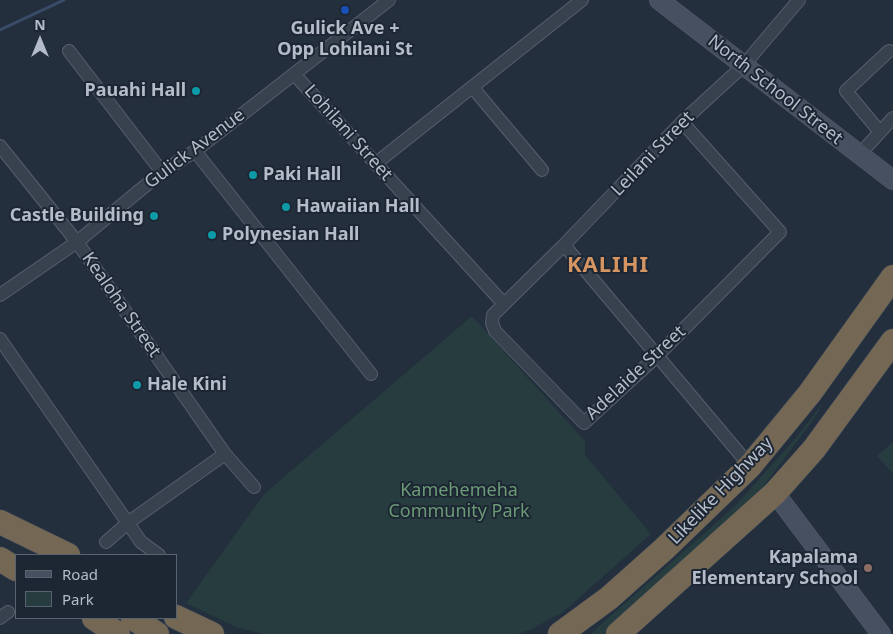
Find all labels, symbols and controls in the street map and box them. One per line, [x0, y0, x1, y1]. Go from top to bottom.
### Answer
marker: Gulick Ave + Opp Lohilani St [339, 4, 351, 16]
north arrow [15, 15, 65, 65]
text: N [34, 15, 46, 34]
place label: Gulick Ave + Opp Lohilani St [277, 18, 413, 60]
street label: North School Street [703, 31, 847, 149]
place label: Pauahi Hall [85, 80, 186, 102]
street label: Lohilani Street [299, 81, 397, 185]
marker: Pauahi Hall [190, 85, 202, 97]
street label: Gulick Avenue [141, 104, 249, 194]
street label: Leilani Street [607, 107, 699, 201]
place label: Paki Hall [263, 164, 341, 186]
marker: Paki Hall [247, 169, 259, 181]
place label: Hawaiian Hall [296, 196, 420, 218]
marker: Hawaiian Hall [280, 201, 292, 213]
place label: Castle Building [10, 205, 144, 227]
marker: Castle Building [148, 210, 160, 222]
place label: Polynesian Hall [222, 224, 359, 246]
marker: Polynesian Hall [206, 229, 218, 241]
street label: Kealoha Street [77, 248, 165, 362]
district label: KALIHI [566, 253, 650, 279]
street label: Adelaide Street [582, 321, 690, 425]
place label: Hale Kini [147, 374, 227, 396]
marker: Hale Kini [131, 379, 143, 391]
street label: Likelike Highway [664, 433, 778, 549]
park label: Kamehemeha Community Park [388, 480, 530, 522]
place label: Kapalama Elementary School [691, 547, 858, 590]
legend [15, 554, 178, 619]
marker: Kapalama Elementary School [862, 562, 874, 574]
text: Road [62, 564, 98, 584]
text: Park [62, 589, 94, 609]

